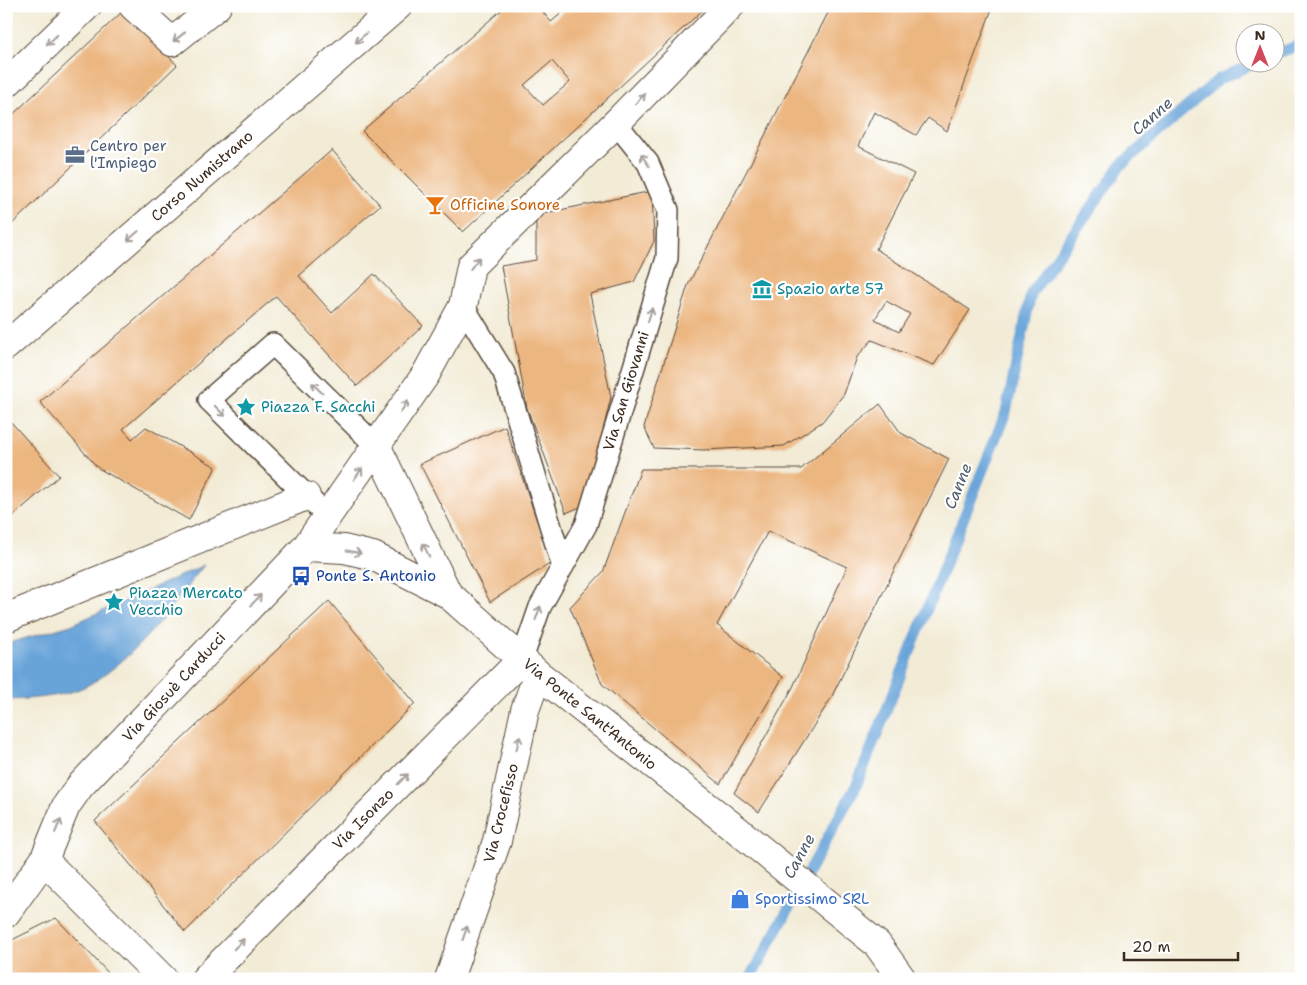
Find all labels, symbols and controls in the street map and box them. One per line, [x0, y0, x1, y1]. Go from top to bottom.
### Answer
north arrow [1234, 22, 1284, 72]
text: N [1254, 26, 1266, 44]
one-way arrow [172, 31, 185, 42]
one-way arrow [355, 32, 368, 43]
one-way arrow [46, 34, 58, 46]
water label: Canne [1127, 92, 1177, 140]
one-way arrow [633, 93, 646, 105]
street label: Corso Numistrano [147, 126, 257, 226]
place label: Centro per l'Impiego [90, 136, 167, 173]
office icon: Centro per l'Impiego [64, 144, 86, 166]
one-way arrow [640, 154, 650, 168]
bar icon: Officine Sonore [424, 194, 446, 216]
place label: Officine Sonore [450, 195, 560, 215]
one-way arrow [126, 231, 139, 242]
one-way arrow [470, 256, 480, 270]
museum icon: Spazio arte 57 [751, 278, 773, 300]
place label: Spazio arte 57 [777, 279, 884, 299]
one-way arrow [645, 307, 655, 323]
street label: Via San Giovanni [598, 329, 654, 453]
one-way arrow [311, 382, 324, 394]
place icon: Piazza F. Sacchi [235, 396, 257, 418]
place label: Piazza F. Sacchi [261, 397, 376, 417]
one-way arrow [399, 400, 409, 414]
one-way arrow [214, 404, 226, 417]
water label: Canne [939, 460, 977, 512]
one-way arrow [352, 467, 363, 481]
one-way arrow [421, 543, 431, 558]
one-way arrow [346, 548, 362, 557]
bus stop icon: Ponte S. Antonio [290, 565, 312, 587]
place label: Ponte S. Antonio [316, 566, 436, 586]
place label: Piazza Mercato Vecchio [129, 583, 243, 620]
place icon: Piazza Mercato Vecchio [103, 591, 125, 613]
one-way arrow [250, 594, 262, 606]
one-way arrow [534, 606, 543, 621]
street label: Via Giosuè Carducci [118, 628, 230, 746]
street label: Via Ponte Sant'Antonio [519, 654, 661, 774]
one-way arrow [514, 736, 524, 752]
street label: Via Crocefisso [479, 761, 523, 865]
one-way arrow [397, 773, 409, 786]
street label: Via Isonzo [328, 784, 398, 854]
one-way arrow [54, 819, 63, 834]
water label: Canne [778, 830, 820, 882]
shop icon: Sportissimo SRL [729, 888, 751, 910]
place label: Sportissimo SRL [755, 889, 869, 909]
one-way arrow [461, 926, 470, 941]
scale bar [1124, 930, 1238, 962]
text: 20 m [1132, 937, 1171, 957]
one-way arrow [233, 938, 245, 950]

